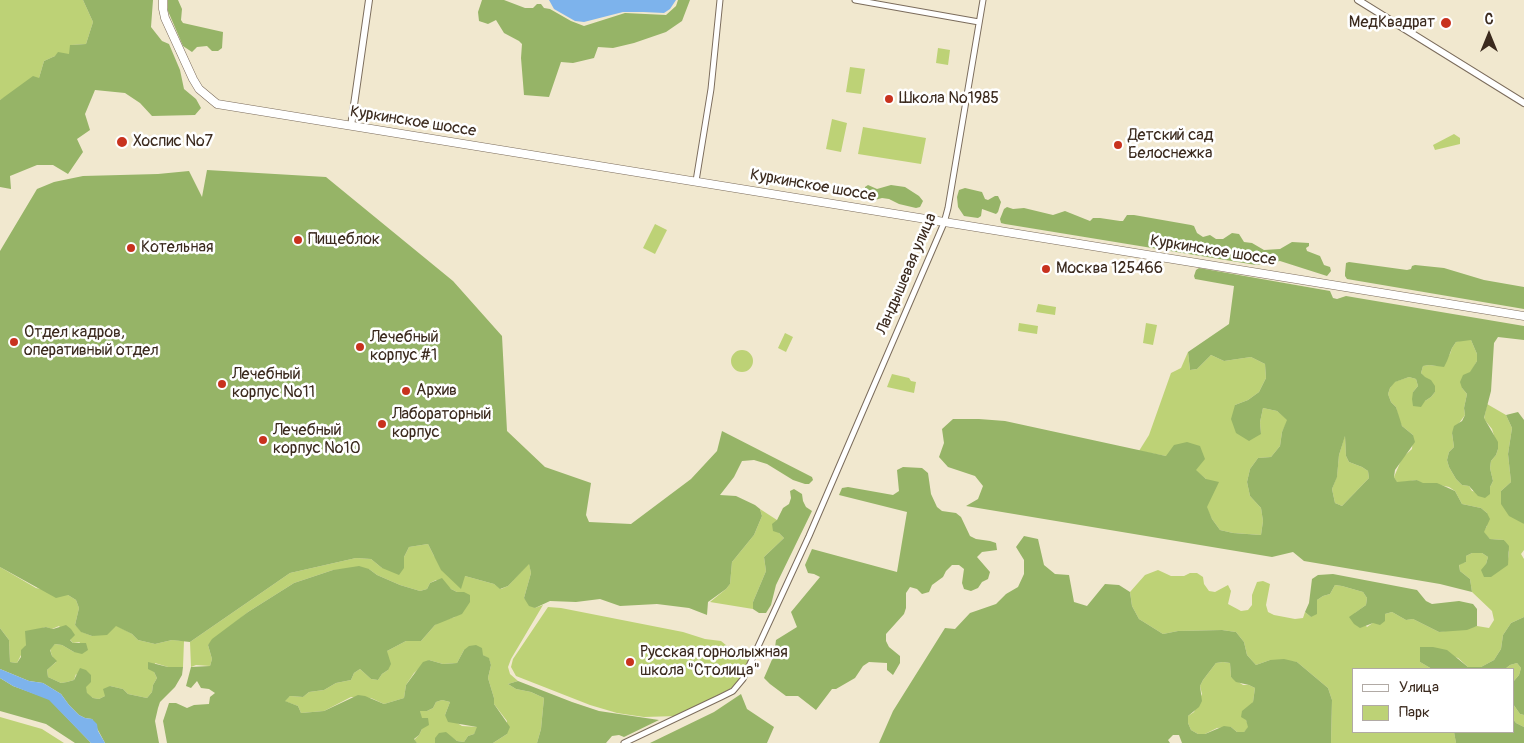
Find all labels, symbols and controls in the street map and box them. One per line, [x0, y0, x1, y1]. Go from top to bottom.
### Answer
north arrow [1464, 10, 1514, 60]
text: С [1485, 11, 1493, 28]
place label: МедКвадрат [1349, 13, 1435, 33]
marker: МедКвадрат [1439, 16, 1453, 30]
place label: Школа №1985 [899, 89, 999, 109]
marker: Школа №1985 [883, 93, 895, 105]
street label: Куркинское шоссе [349, 103, 477, 141]
place label: Детский сад Белоснежка [1128, 126, 1213, 164]
place label: Хоспис №7 [133, 132, 213, 152]
marker: Хоспис №7 [115, 135, 129, 149]
marker: Детский сад Белоснежка [1112, 139, 1124, 151]
street label: Куркинское шоссе [749, 165, 877, 207]
street label: Ландышевая улица [873, 210, 941, 338]
place label: Пищеблок [308, 230, 380, 250]
street label: Куркинское шоссе [1149, 232, 1277, 270]
marker: Пищеблок [292, 234, 304, 246]
place label: Котельная [141, 238, 213, 258]
marker: Котельная [125, 242, 137, 254]
place label: Москва 125466 [1056, 259, 1163, 279]
marker: Москва 125466 [1040, 263, 1052, 275]
place label: Отдел кадров, оперативный отдел [24, 323, 159, 361]
place label: Лечебный корпус #1 [370, 328, 439, 366]
marker: Отдел кадров, оперативный отдел [8, 336, 20, 348]
marker: Лечебный корпус #1 [354, 341, 366, 353]
place label: Лечебный корпус №11 [232, 365, 315, 403]
marker: Лечебный корпус №11 [216, 378, 228, 390]
place label: Архив [416, 381, 457, 401]
marker: Архив [400, 385, 412, 397]
place label: Лабораторный корпус [392, 405, 491, 443]
marker: Лабораторный корпус [376, 418, 388, 430]
place label: Лечебный корпус №10 [273, 421, 361, 459]
marker: Лечебный корпус №10 [257, 434, 269, 446]
place label: Русская горнолыжная школа "Столица" [640, 643, 788, 681]
marker: Русская горнолыжная школа "Столица" [624, 656, 636, 668]
legend [1352, 668, 1514, 733]
text: Улица [1399, 678, 1439, 697]
text: Парк [1399, 703, 1430, 722]

